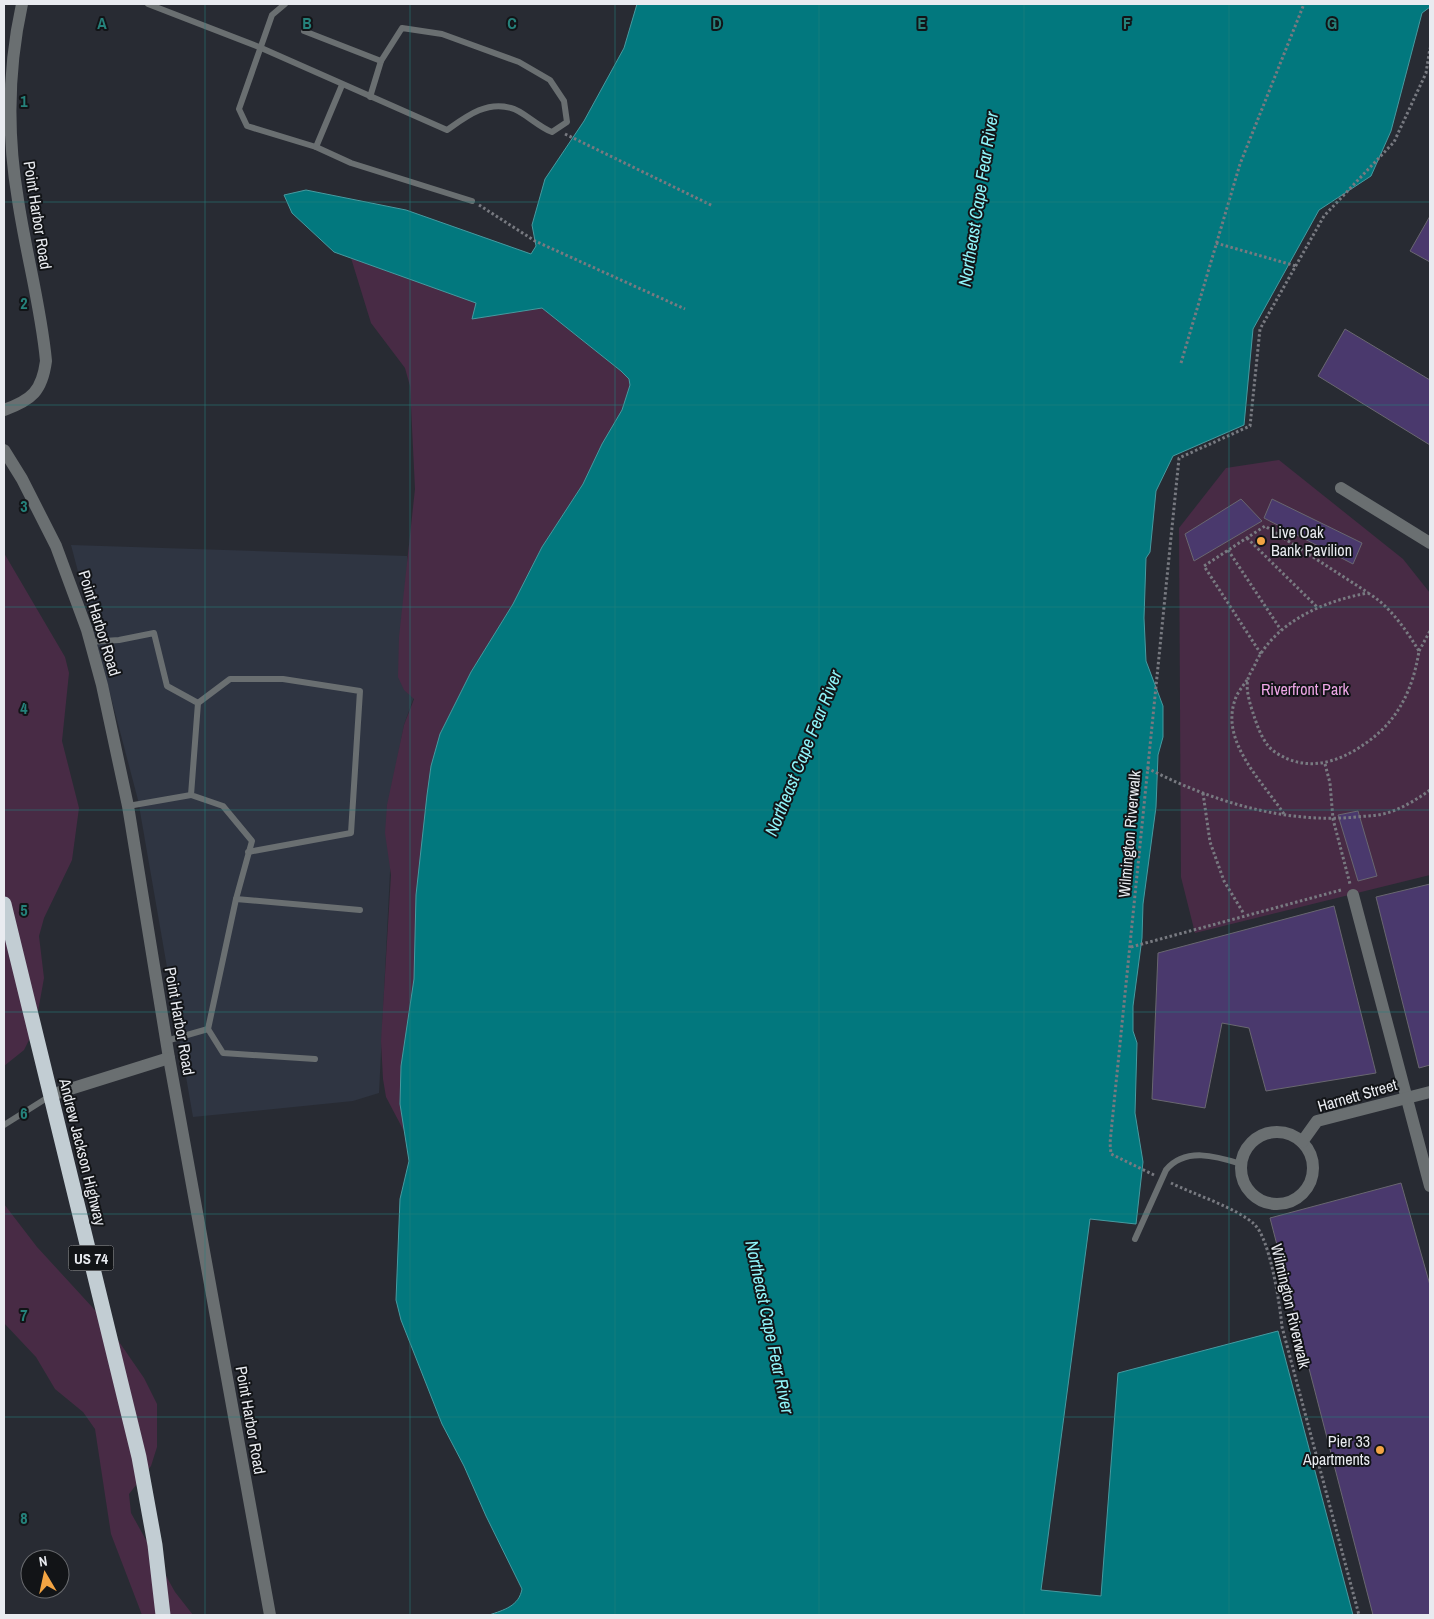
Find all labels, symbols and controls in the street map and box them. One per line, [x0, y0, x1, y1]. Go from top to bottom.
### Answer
text: A [97, 12, 107, 34]
text: B [302, 12, 312, 34]
text: C [507, 12, 517, 34]
text: D [712, 12, 722, 34]
text: E [918, 12, 927, 34]
text: F [1123, 12, 1131, 34]
text: G [1327, 12, 1337, 34]
text: 1 [20, 90, 28, 112]
water label: Northeast Cape Fear River [952, 109, 1004, 288]
street label: Point Harbor Road [19, 159, 57, 271]
text: 2 [20, 292, 28, 314]
text: 3 [20, 495, 28, 517]
place label: Live Oak Bank Pavilion [1271, 521, 1352, 561]
marker: Live Oak Bank Pavilion [1255, 535, 1267, 547]
street label: Point Harbor Road [73, 567, 127, 679]
water label: Northeast Cape Fear River [758, 665, 848, 840]
park label: Riverfront Park [1261, 678, 1350, 700]
text: 4 [20, 697, 28, 719]
street label: Wilmington Riverwalk [1112, 769, 1146, 899]
text: 5 [20, 899, 28, 921]
street label: Point Harbor Road [160, 965, 200, 1077]
street label: Harnett Street [1315, 1073, 1400, 1117]
street label: Andrew Jackson Highway [54, 1075, 112, 1228]
text: 6 [20, 1102, 28, 1124]
water label: Northeast Cape Fear River [739, 1238, 801, 1417]
street label: Wilmington Riverwalk [1266, 1241, 1316, 1371]
road number: US 74 [68, 1246, 114, 1270]
text: 7 [20, 1304, 28, 1326]
street label: Point Harbor Road [231, 1364, 271, 1476]
place label: Pier 33 Apartments [1302, 1430, 1370, 1470]
marker: Pier 33 Apartments [1374, 1444, 1386, 1456]
text: 8 [20, 1507, 28, 1529]
north arrow [20, 1549, 70, 1599]
text: N [37, 1552, 48, 1571]

